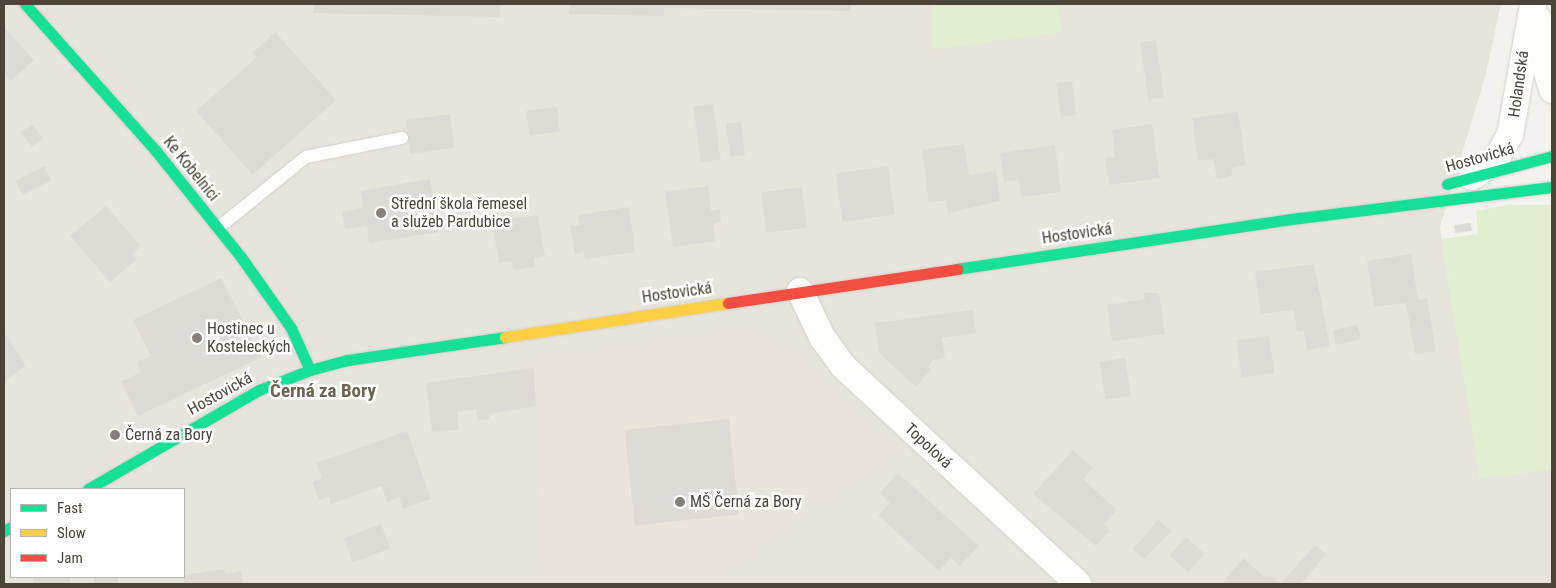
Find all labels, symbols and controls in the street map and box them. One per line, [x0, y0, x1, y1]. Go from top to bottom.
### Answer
street label: Holandská [1505, 49, 1533, 119]
street label: Ke Kobelnici [159, 133, 223, 205]
street label: Hostovická [1443, 139, 1517, 177]
place label: Střední škola řemesel a služeb Pardubice [391, 194, 527, 232]
marker: Střední škola řemesel a služeb Pardubice [375, 207, 387, 219]
street label: Hostovická [1041, 220, 1113, 248]
street label: Hostovická [641, 279, 713, 307]
place label: Hostinec u Kosteleckých [207, 319, 291, 357]
marker: Hostinec u Kosteleckých [191, 332, 203, 344]
street label: Hostovická [185, 369, 255, 419]
district label: Černá za Bory [270, 380, 376, 402]
street label: Topolová [900, 419, 956, 473]
place label: Černá za Bory [125, 425, 212, 445]
marker: Černá za Bory [109, 429, 121, 441]
legend [10, 488, 185, 578]
place label: MŠ Černá za Bory [690, 492, 801, 512]
marker: MŠ Černá za Bory [674, 496, 686, 508]
text: Fast [57, 499, 82, 517]
text: Slow [57, 524, 86, 542]
text: Jam [57, 549, 83, 567]

